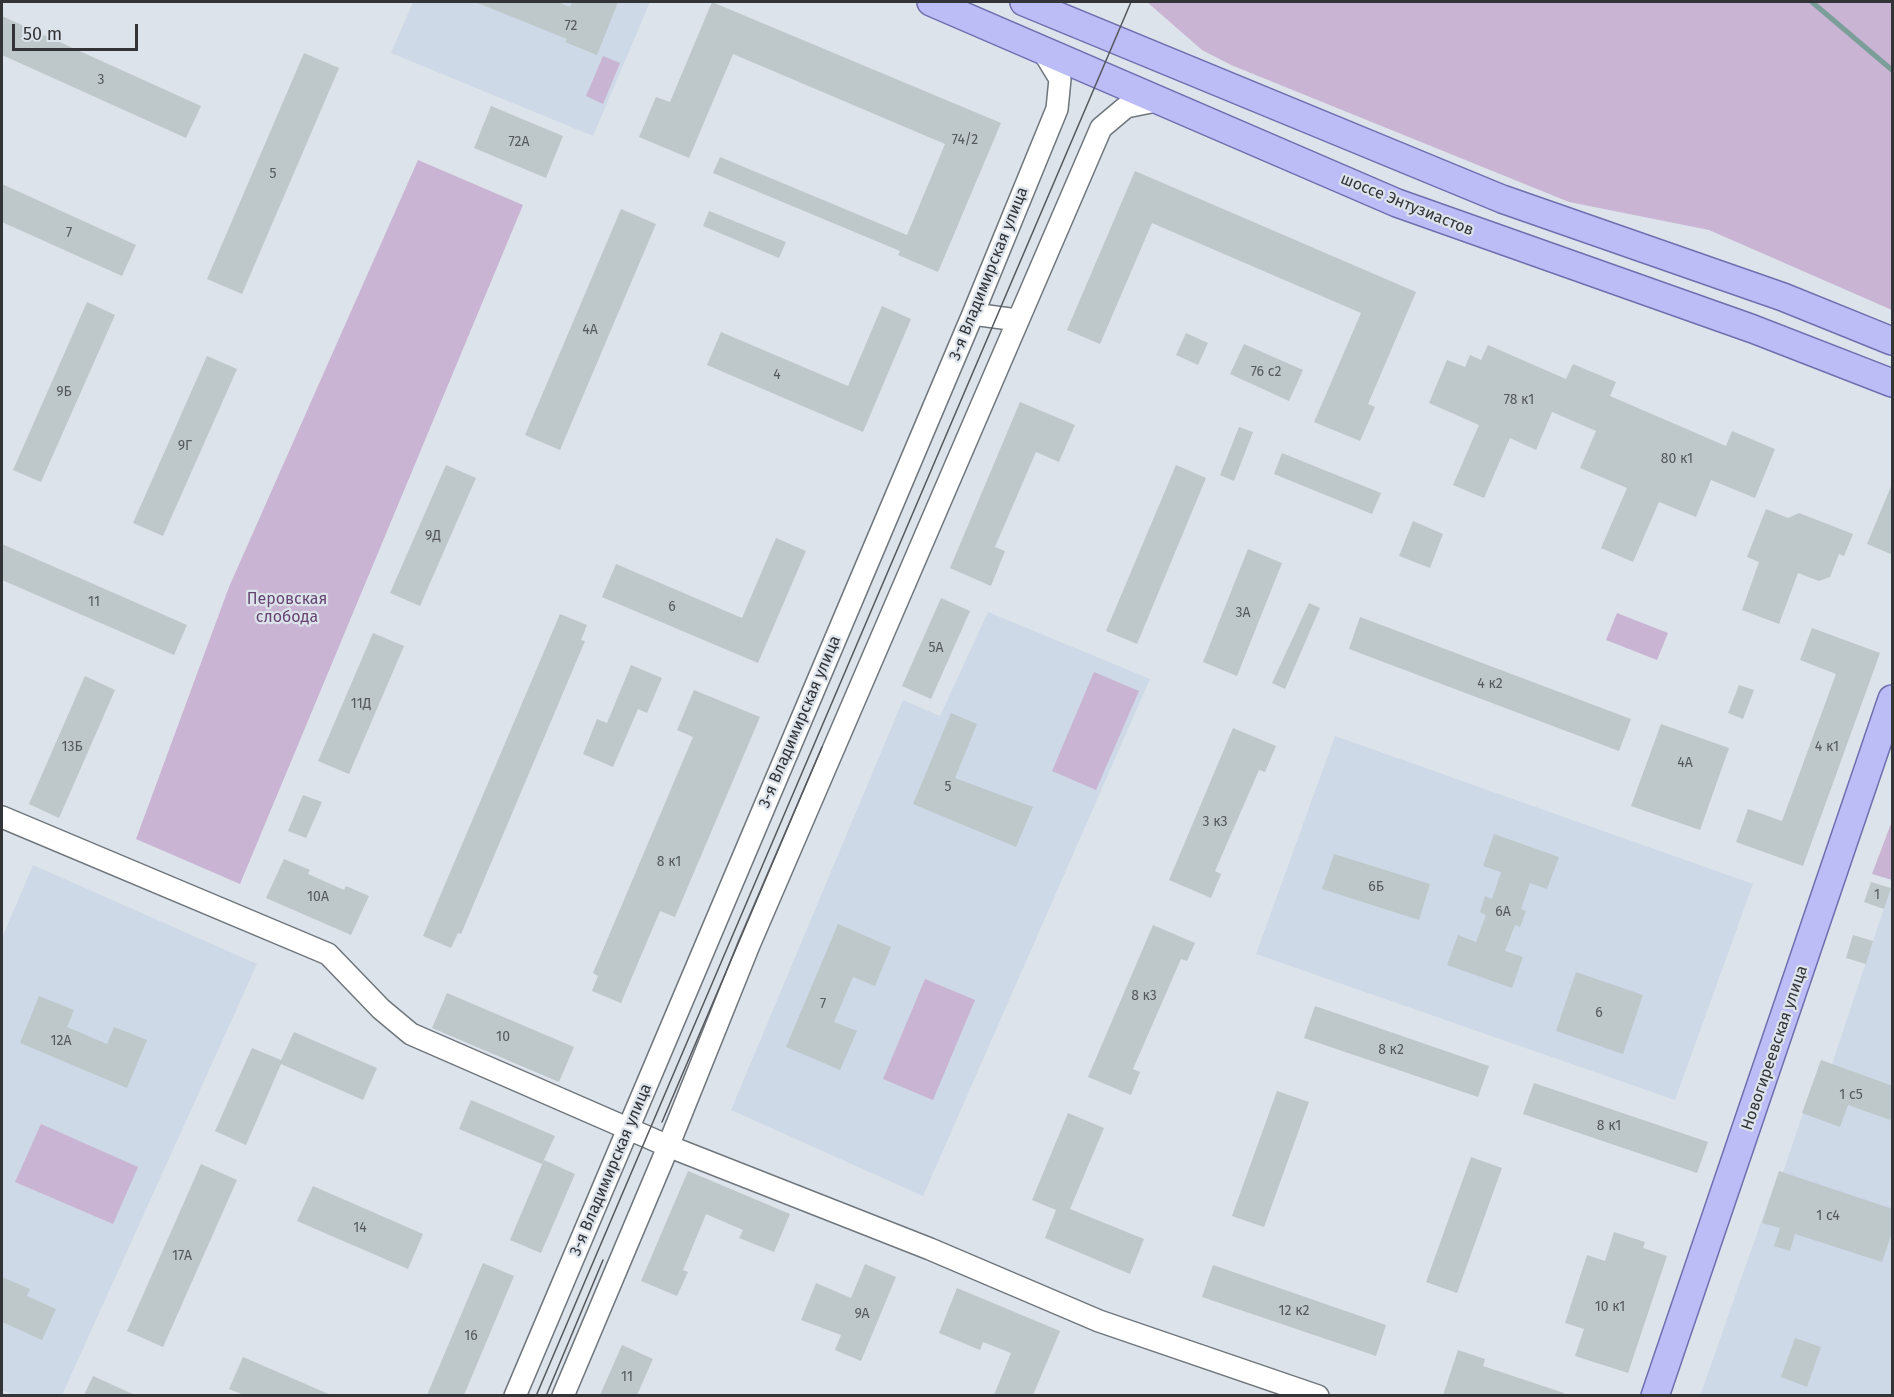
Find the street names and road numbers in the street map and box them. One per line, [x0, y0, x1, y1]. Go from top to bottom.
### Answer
street label: шоссе Энтузиастов [1338, 170, 1476, 240]
street label: 3-я Владимирская улица [945, 184, 1033, 364]
street label: 3-я Владимирская улица [755, 633, 845, 811]
street label: Новогиреевская улица [1738, 963, 1812, 1133]
street label: 3-я Владимирская улица [566, 1081, 656, 1259]

